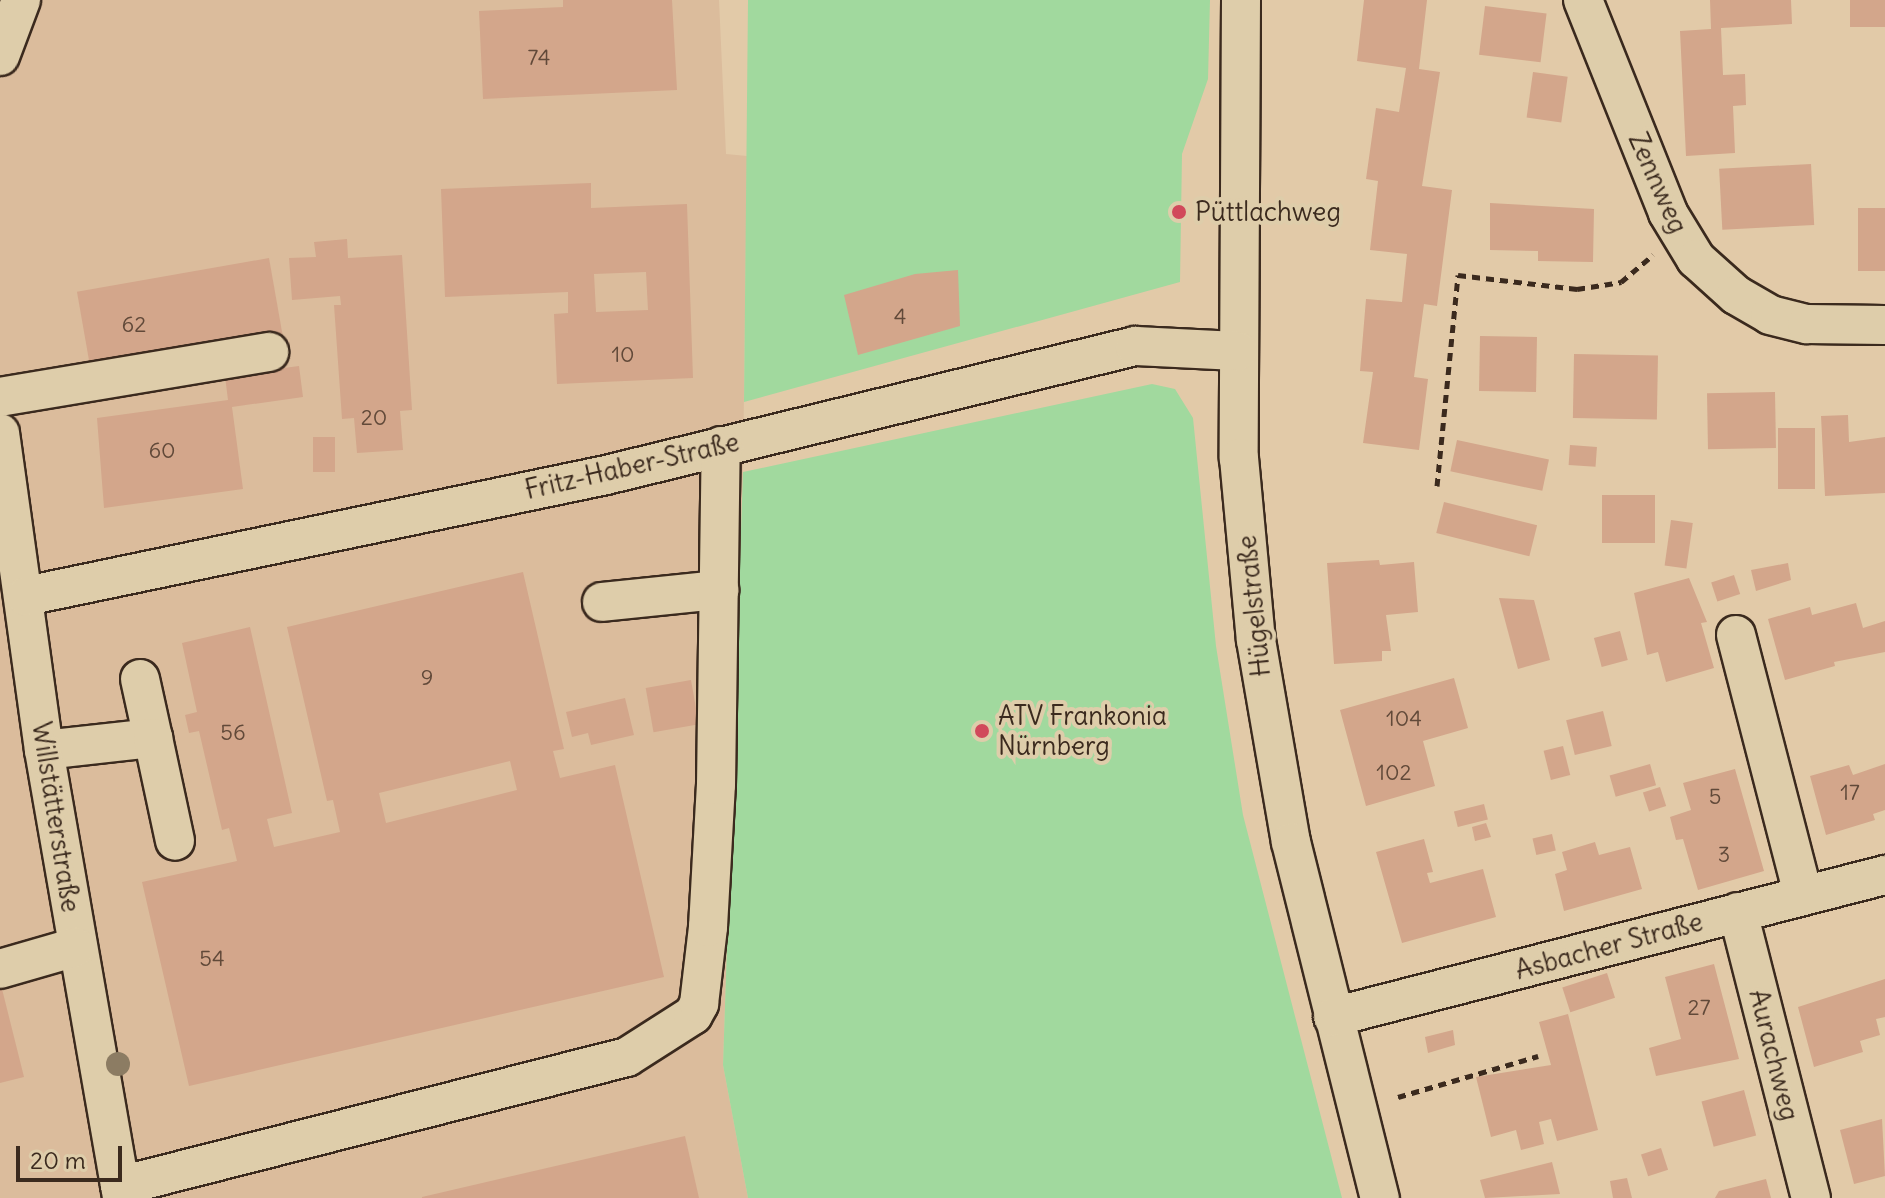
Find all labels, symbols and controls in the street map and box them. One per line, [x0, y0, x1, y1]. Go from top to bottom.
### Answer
house number: 74 [527, 45, 551, 71]
street label: Zennweg [1622, 128, 1694, 238]
place label: Püttlachweg [1195, 196, 1341, 228]
marker: Püttlachweg [1170, 203, 1188, 221]
house number: 4 [894, 304, 906, 330]
house number: 62 [122, 312, 146, 338]
house number: 10 [611, 342, 635, 368]
house number: 20 [361, 405, 387, 431]
street label: Fritz-Haber-Straße [522, 426, 742, 506]
house number: 60 [148, 438, 176, 464]
street label: Hügelstraße [1231, 534, 1277, 678]
house number: 9 [421, 665, 433, 691]
place label: ATV Frankonia Nürnberg [998, 700, 1167, 762]
house number: 104 [1386, 706, 1422, 732]
street label: Willstätterstraße [26, 720, 86, 914]
house number: 56 [220, 720, 246, 746]
marker: ATV Frankonia Nürnberg [973, 722, 991, 740]
house number: 102 [1376, 760, 1412, 786]
house number: 17 [1840, 780, 1860, 806]
house number: 5 [1709, 784, 1721, 810]
house number: 3 [1718, 842, 1730, 868]
street label: Asbacher Straße [1512, 906, 1706, 986]
house number: 54 [199, 946, 225, 972]
street label: Aurachweg [1743, 986, 1805, 1124]
house number: 27 [1688, 995, 1710, 1021]
scale bar [20, 1130, 126, 1180]
text: 20 m [30, 1145, 86, 1175]

